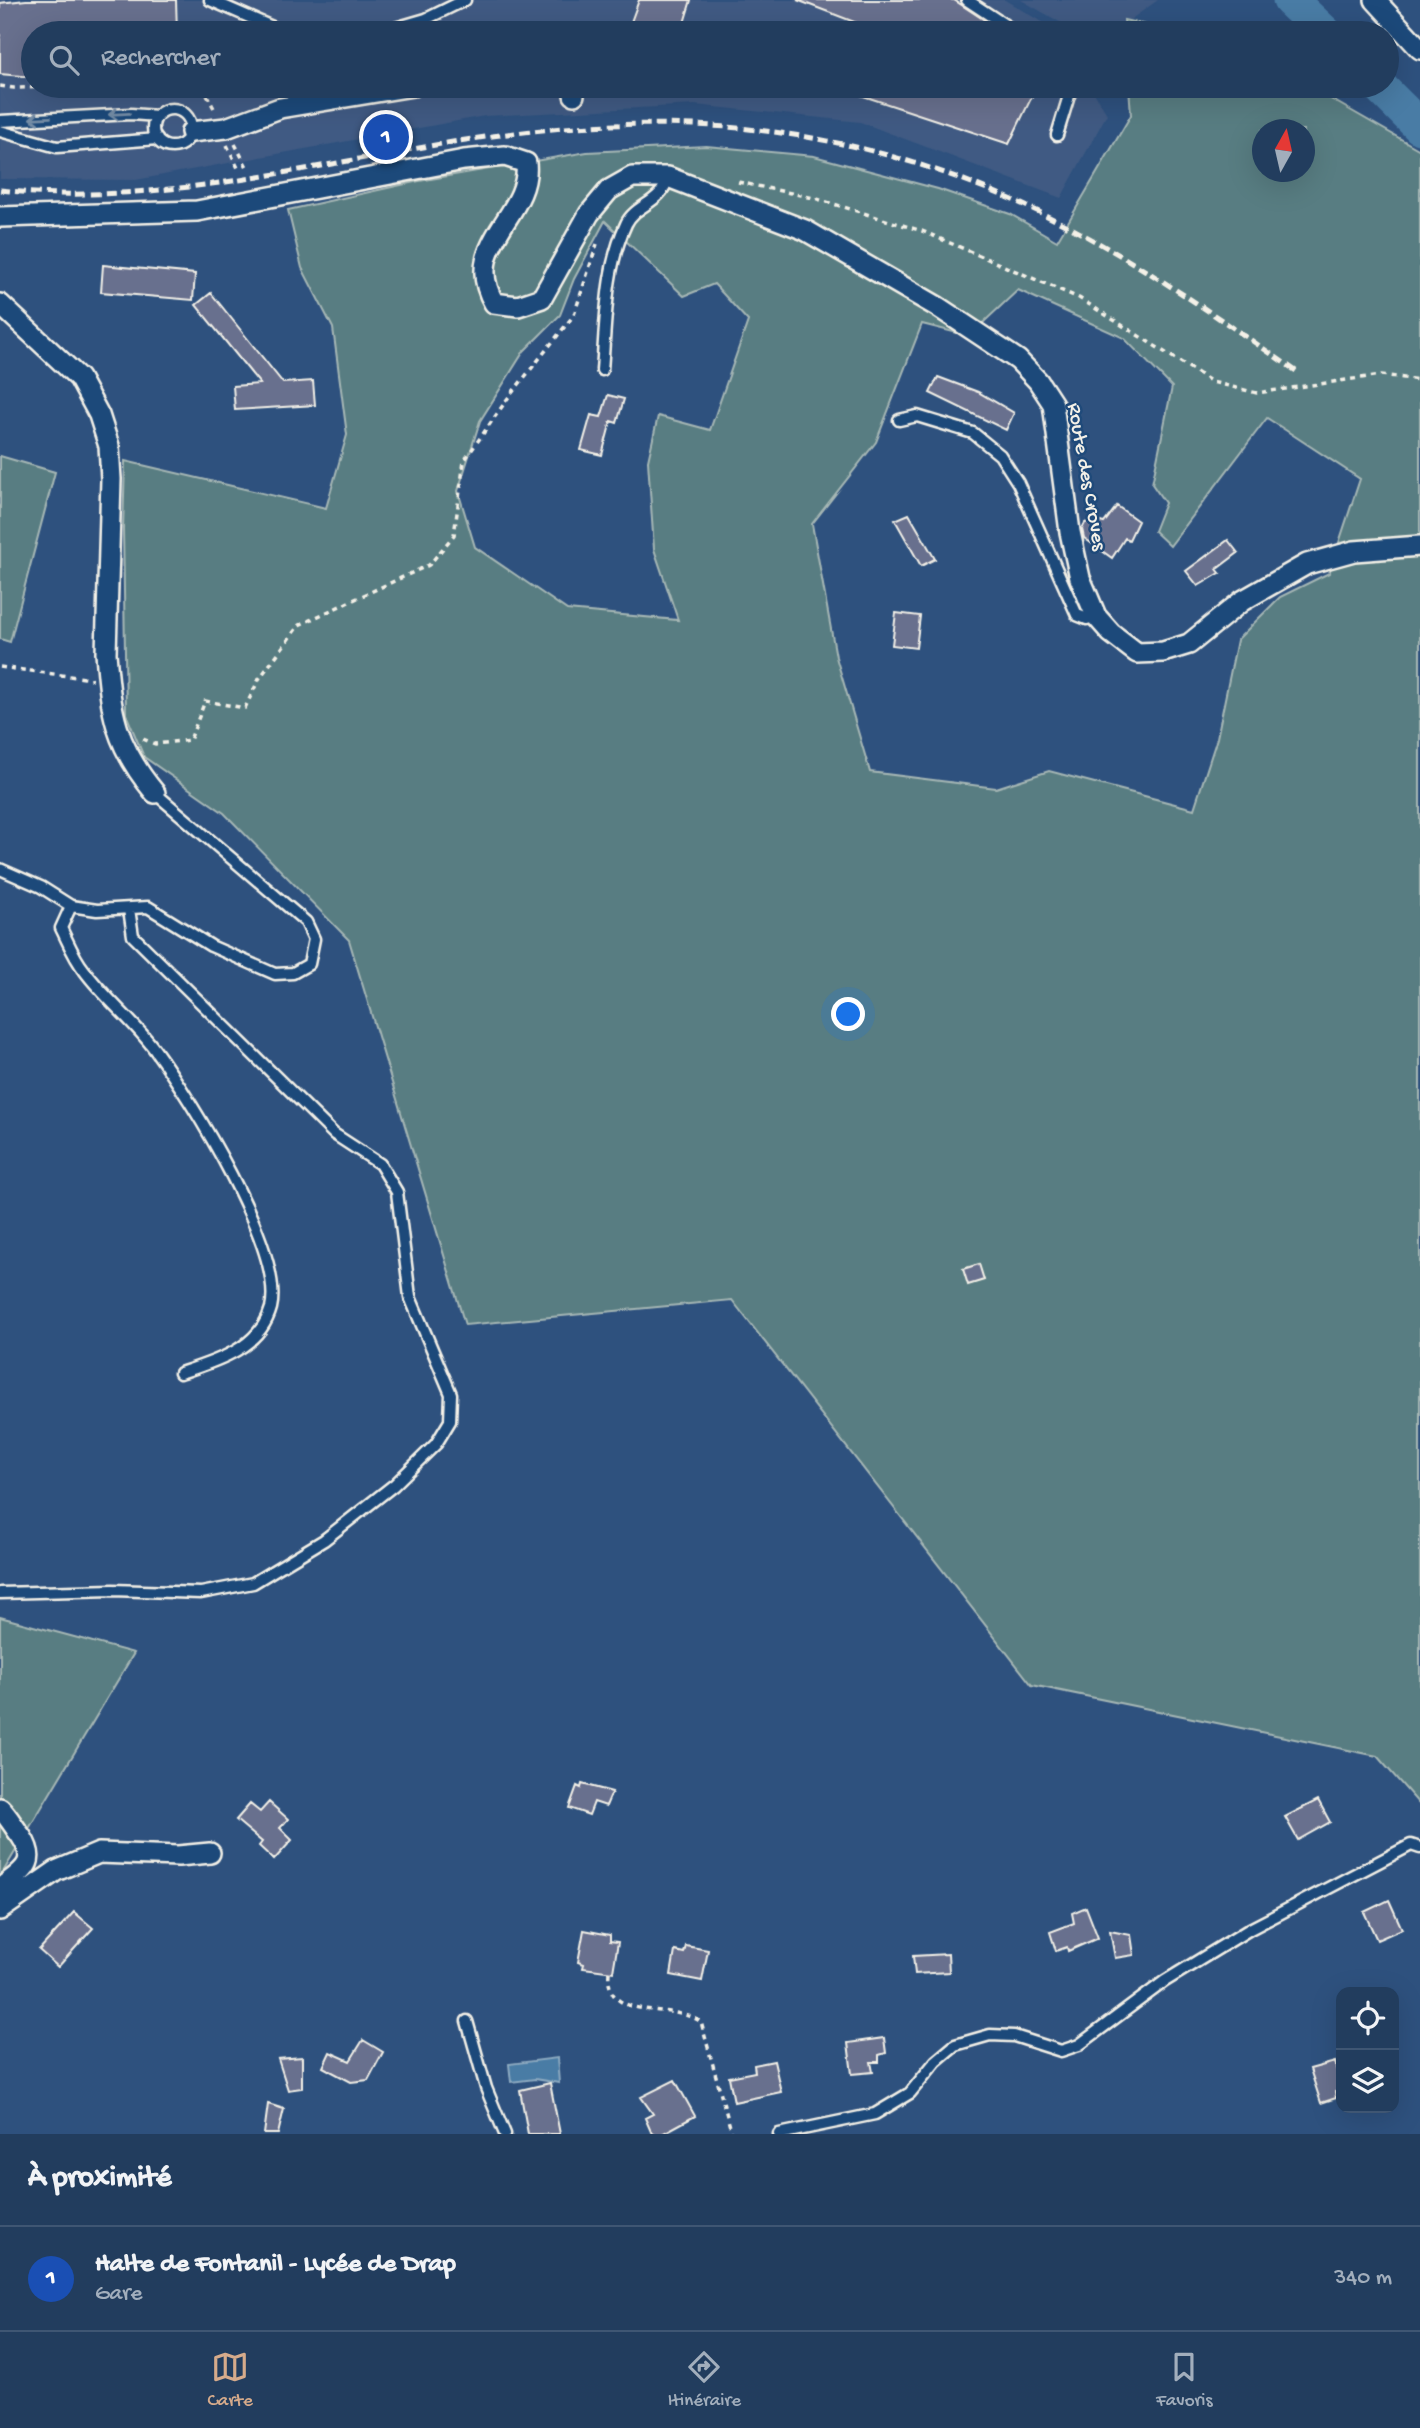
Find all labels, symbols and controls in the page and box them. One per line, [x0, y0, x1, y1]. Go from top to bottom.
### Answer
search box [21, 21, 1399, 98]
icon: search [45, 41, 83, 79]
text: Rechercher [101, 44, 219, 75]
one-way arrow [108, 108, 131, 121]
pin: 1 [363, 111, 409, 163]
one-way arrow [29, 112, 52, 125]
north arrow [1252, 119, 1315, 182]
street label: Route des Croves [1060, 401, 1111, 554]
your location [831, 997, 865, 1031]
map controls [1336, 1987, 1399, 2113]
button: locate [1336, 1987, 1399, 2050]
button: layers [1336, 2050, 1399, 2113]
text: À proximité [28, 2162, 172, 2197]
text: Halte de Fontanil - Lycée de Drap [95, 2250, 456, 2281]
text: 1 [46, 2265, 56, 2292]
text: 340 m [1334, 2265, 1392, 2292]
text: Gare [95, 2281, 142, 2308]
tab: Carte [208, 2348, 253, 2413]
tab: Itinéraire [668, 2348, 741, 2413]
tab: Favoris [1156, 2348, 1212, 2413]

